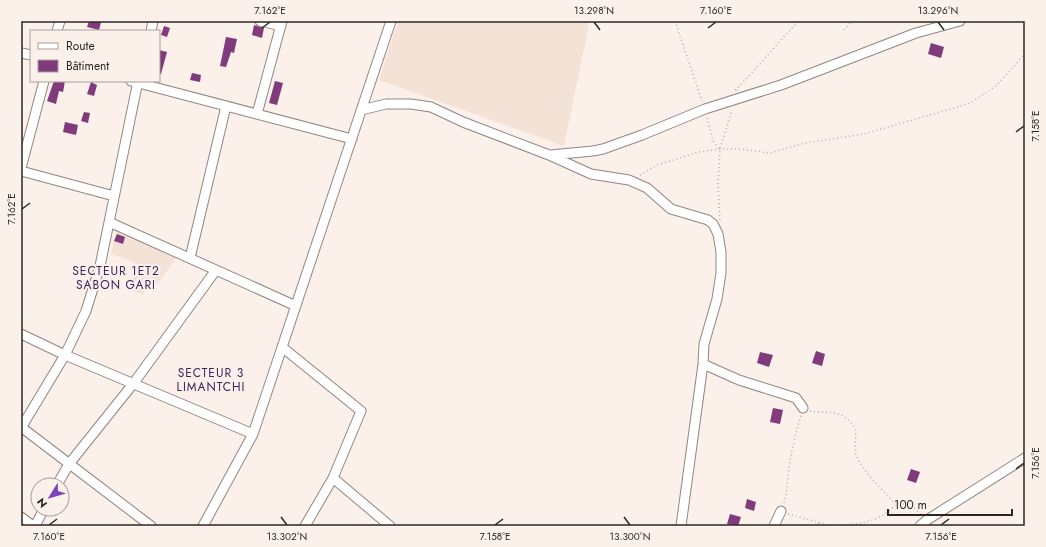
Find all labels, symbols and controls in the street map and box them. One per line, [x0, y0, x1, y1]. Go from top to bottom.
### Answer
text: 7.162°E [254, 3, 286, 18]
text: 13.298°N [574, 3, 614, 18]
text: 7.160°E [700, 3, 732, 18]
text: 13.296°N [918, 3, 958, 18]
legend [30, 30, 160, 82]
text: Route [66, 37, 95, 55]
text: Bâtiment [66, 57, 109, 75]
text: 7.158°E [1028, 110, 1043, 142]
text: 7.162°E [4, 193, 19, 225]
district label: SECTEUR 1ET2 SABON GARI [72, 262, 160, 294]
district label: SECTEUR 3 LIMANTCHI [176, 364, 246, 396]
text: 7.156°E [1028, 447, 1043, 479]
north arrow [30, 477, 70, 517]
scale bar [888, 491, 1012, 517]
text: N [33, 495, 51, 511]
text: 100 m [894, 496, 927, 514]
text: 7.160°E [33, 529, 65, 544]
text: 13.302°N [267, 529, 307, 544]
text: 7.158°E [479, 529, 511, 544]
text: 13.300°N [610, 529, 650, 544]
text: 7.156°E [925, 529, 957, 544]

